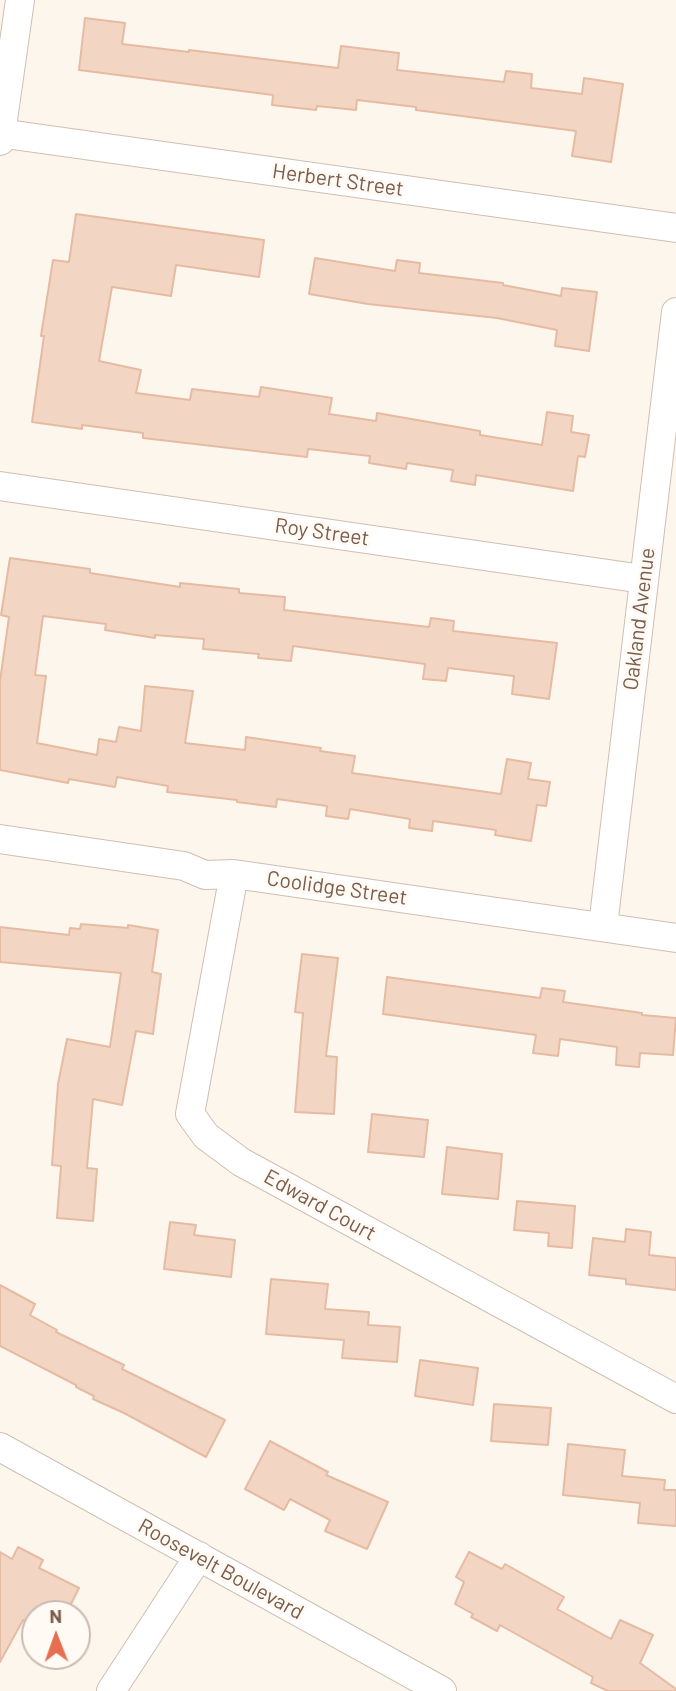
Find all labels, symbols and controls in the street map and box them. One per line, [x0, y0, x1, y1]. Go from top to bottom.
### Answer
street label: Herbert Street [271, 158, 405, 202]
street label: Roy Street [273, 513, 371, 551]
street label: Oakland Avenue [618, 546, 660, 692]
street label: Coolidge Street [265, 866, 409, 910]
street label: Edward Court [260, 1164, 380, 1246]
street label: Roosevelt Boulevard [134, 1513, 308, 1625]
north arrow [21, 1600, 91, 1670]
text: N [49, 1604, 62, 1627]

